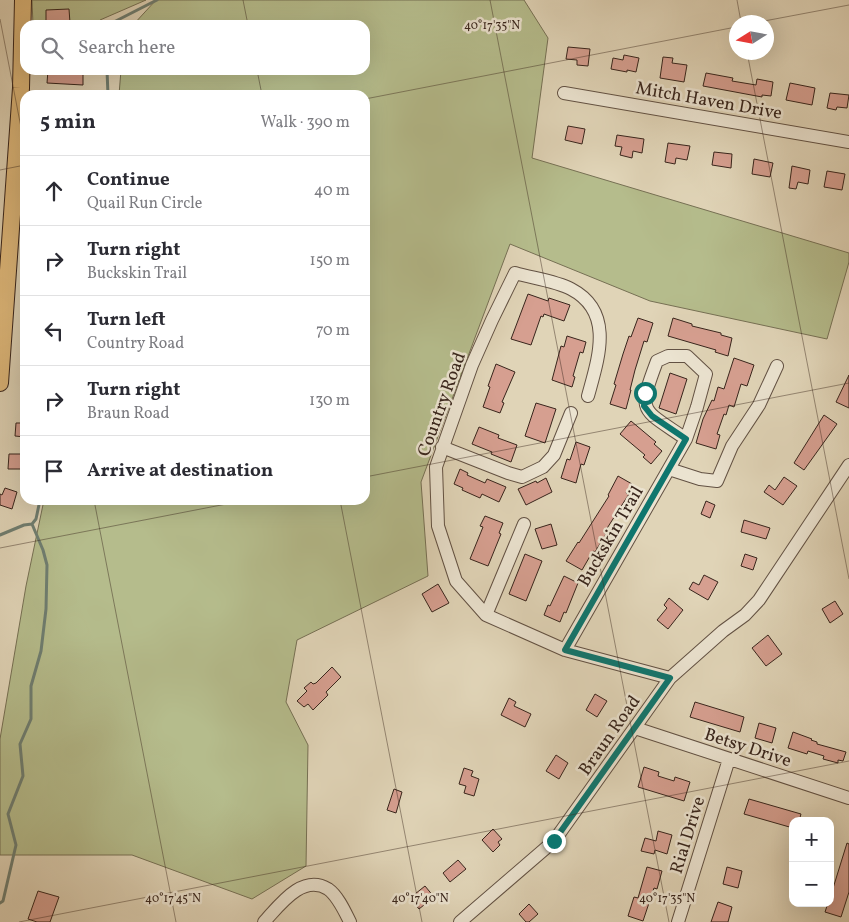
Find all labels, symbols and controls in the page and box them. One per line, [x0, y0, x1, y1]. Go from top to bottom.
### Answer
north arrow [729, 15, 774, 60]
text: 40°17'35"N [464, 18, 520, 34]
search box [20, 20, 370, 75]
icon: search [38, 34, 66, 62]
text: Search here [78, 35, 175, 61]
street label: Mitch Haven Drive [634, 76, 784, 127]
text: 5 min [40, 108, 96, 137]
text: Walk · 390 m [261, 112, 350, 134]
text: Continue [87, 167, 170, 193]
icon: ahead [40, 177, 68, 205]
text: 40 m [314, 180, 350, 202]
text: Quail Run Circle [87, 193, 202, 215]
text: Turn right [87, 237, 180, 263]
icon: right [40, 247, 68, 275]
text: 150 m [309, 250, 350, 272]
text: Buckskin Trail [87, 263, 187, 285]
text: Turn left [87, 307, 166, 333]
icon: left [40, 317, 68, 345]
text: 70 m [316, 320, 350, 342]
text: Country Road [87, 333, 184, 355]
street label: Country Road [412, 349, 473, 460]
text: Turn right [87, 377, 180, 403]
route start [634, 382, 657, 405]
icon: right [40, 387, 68, 415]
text: 130 m [309, 390, 350, 412]
text: Braun Road [87, 403, 170, 425]
icon: arrive [40, 457, 68, 485]
text: Arrive at destination [87, 458, 273, 484]
street label: Buckskin Trail [572, 482, 650, 592]
street label: Braun Road [573, 691, 647, 781]
street label: Betsy Drive [701, 723, 794, 774]
street label: Rial Drive [665, 794, 712, 877]
map controls [789, 817, 834, 907]
button: + [789, 817, 834, 862]
route end [543, 830, 566, 853]
button: − [789, 862, 834, 907]
text: 40°17'45"N [145, 891, 201, 907]
text: 40°17'40"N [391, 891, 449, 907]
text: 40°17'35"N [639, 891, 695, 907]

